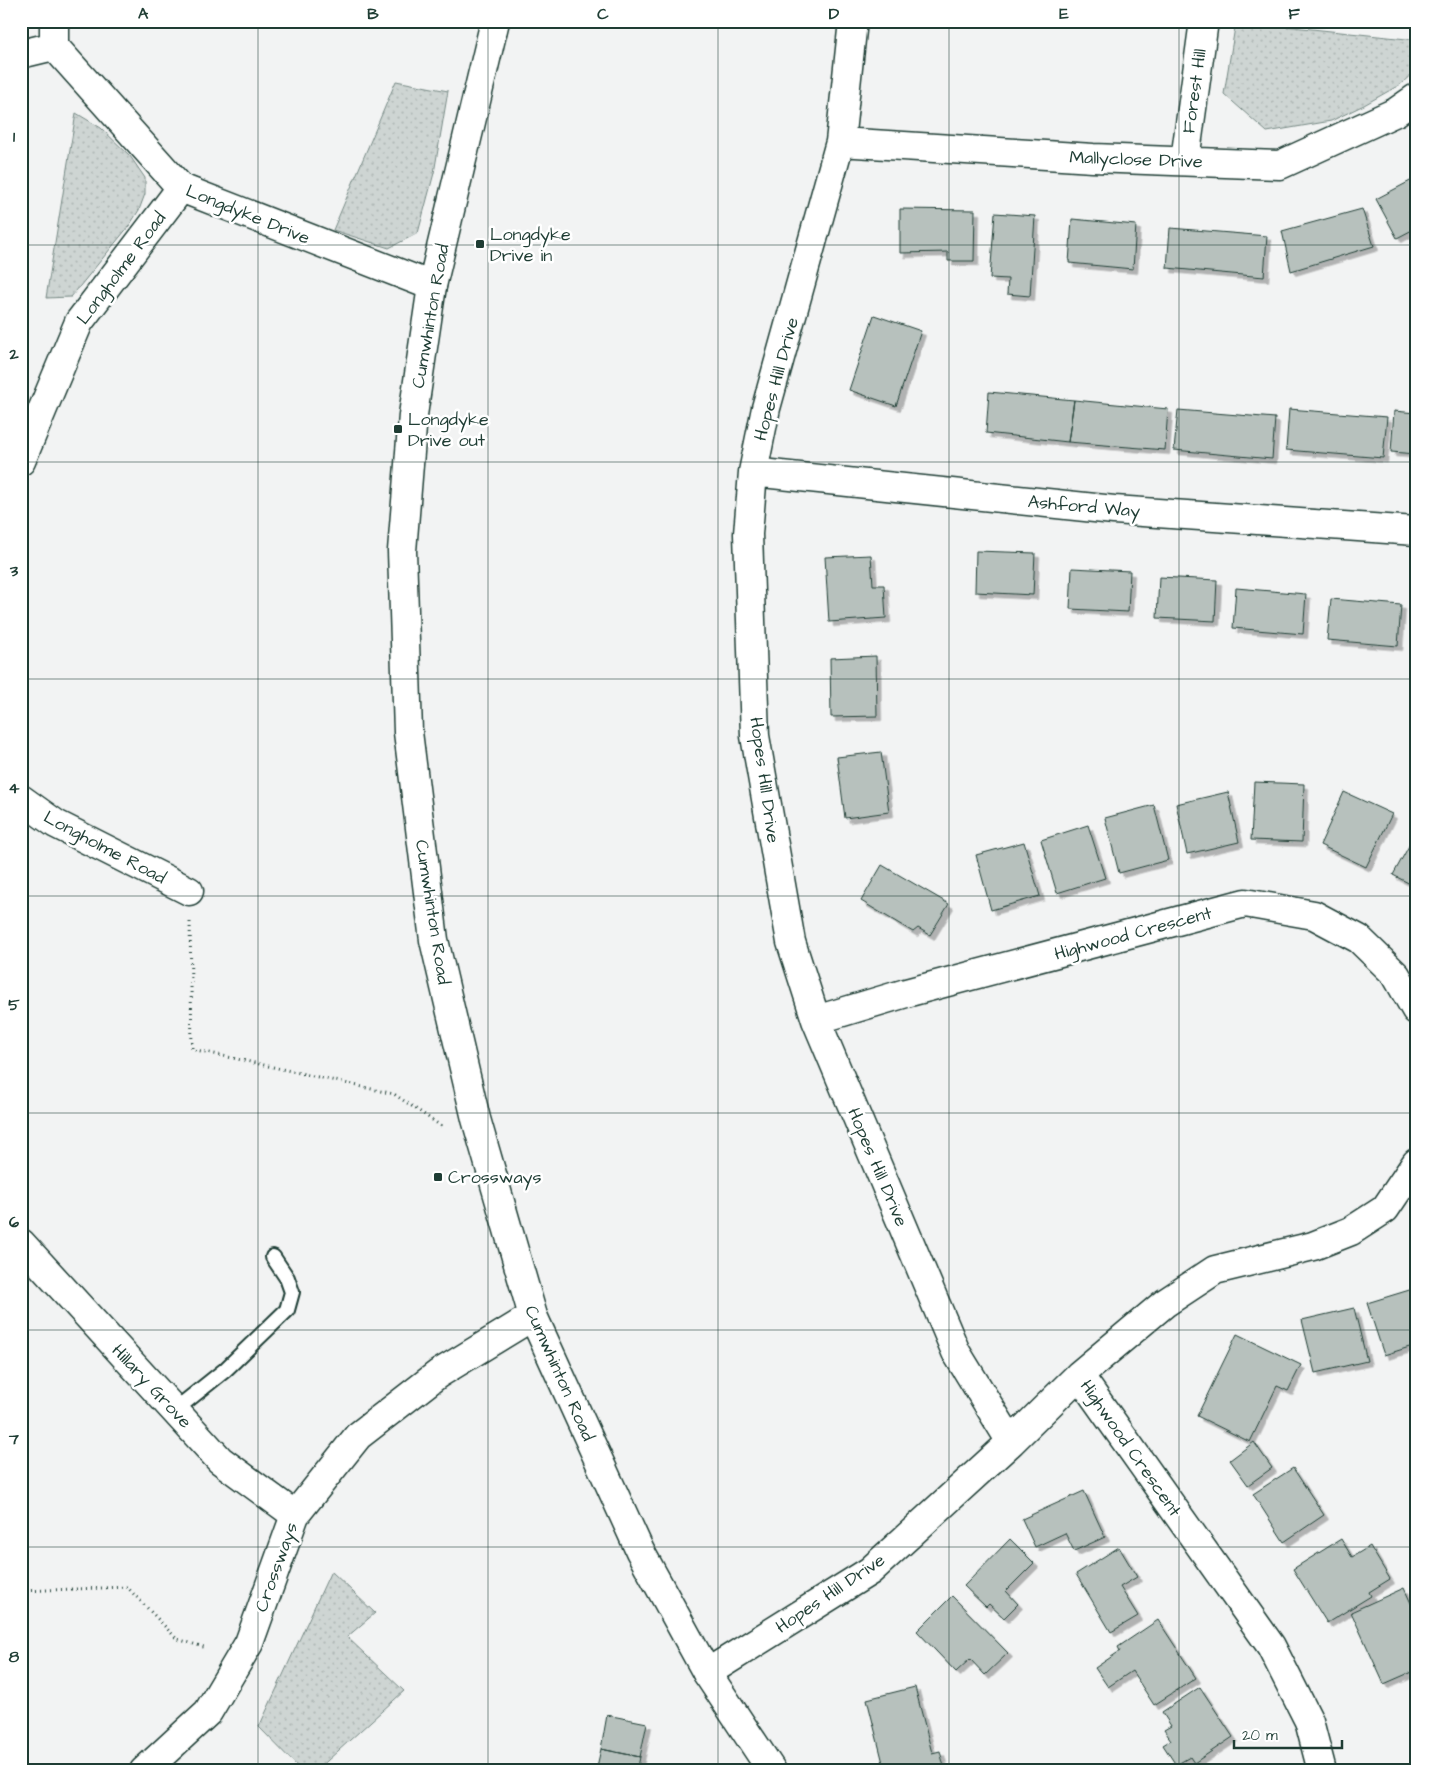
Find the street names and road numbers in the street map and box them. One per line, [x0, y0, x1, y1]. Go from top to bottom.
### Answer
street label: Forest Hill [1176, 47, 1213, 135]
street label: Mallyclose Drive [1069, 145, 1203, 175]
street label: Longdyke Drive [182, 178, 314, 252]
street label: Longholme Road [71, 207, 173, 330]
street label: Cumwhinton Road [406, 242, 455, 390]
street label: Hopes Hill Drive [748, 314, 805, 444]
street label: Ashford Way [1027, 489, 1141, 525]
street label: Hopes Hill Drive [743, 715, 786, 845]
street label: Longholme Road [39, 805, 170, 891]
street label: Cumwhinton Road [409, 838, 456, 986]
street label: Highwood Crescent [1052, 900, 1216, 967]
street label: Hopes Hill Drive [841, 1104, 914, 1231]
street label: Cumwhinton Road [518, 1301, 601, 1445]
street label: Hillary Grove [105, 1339, 197, 1435]
street label: Highwood Crescent [1073, 1375, 1188, 1523]
street label: Crossways [249, 1519, 305, 1616]
street label: Hopes Hill Drive [771, 1547, 890, 1639]

